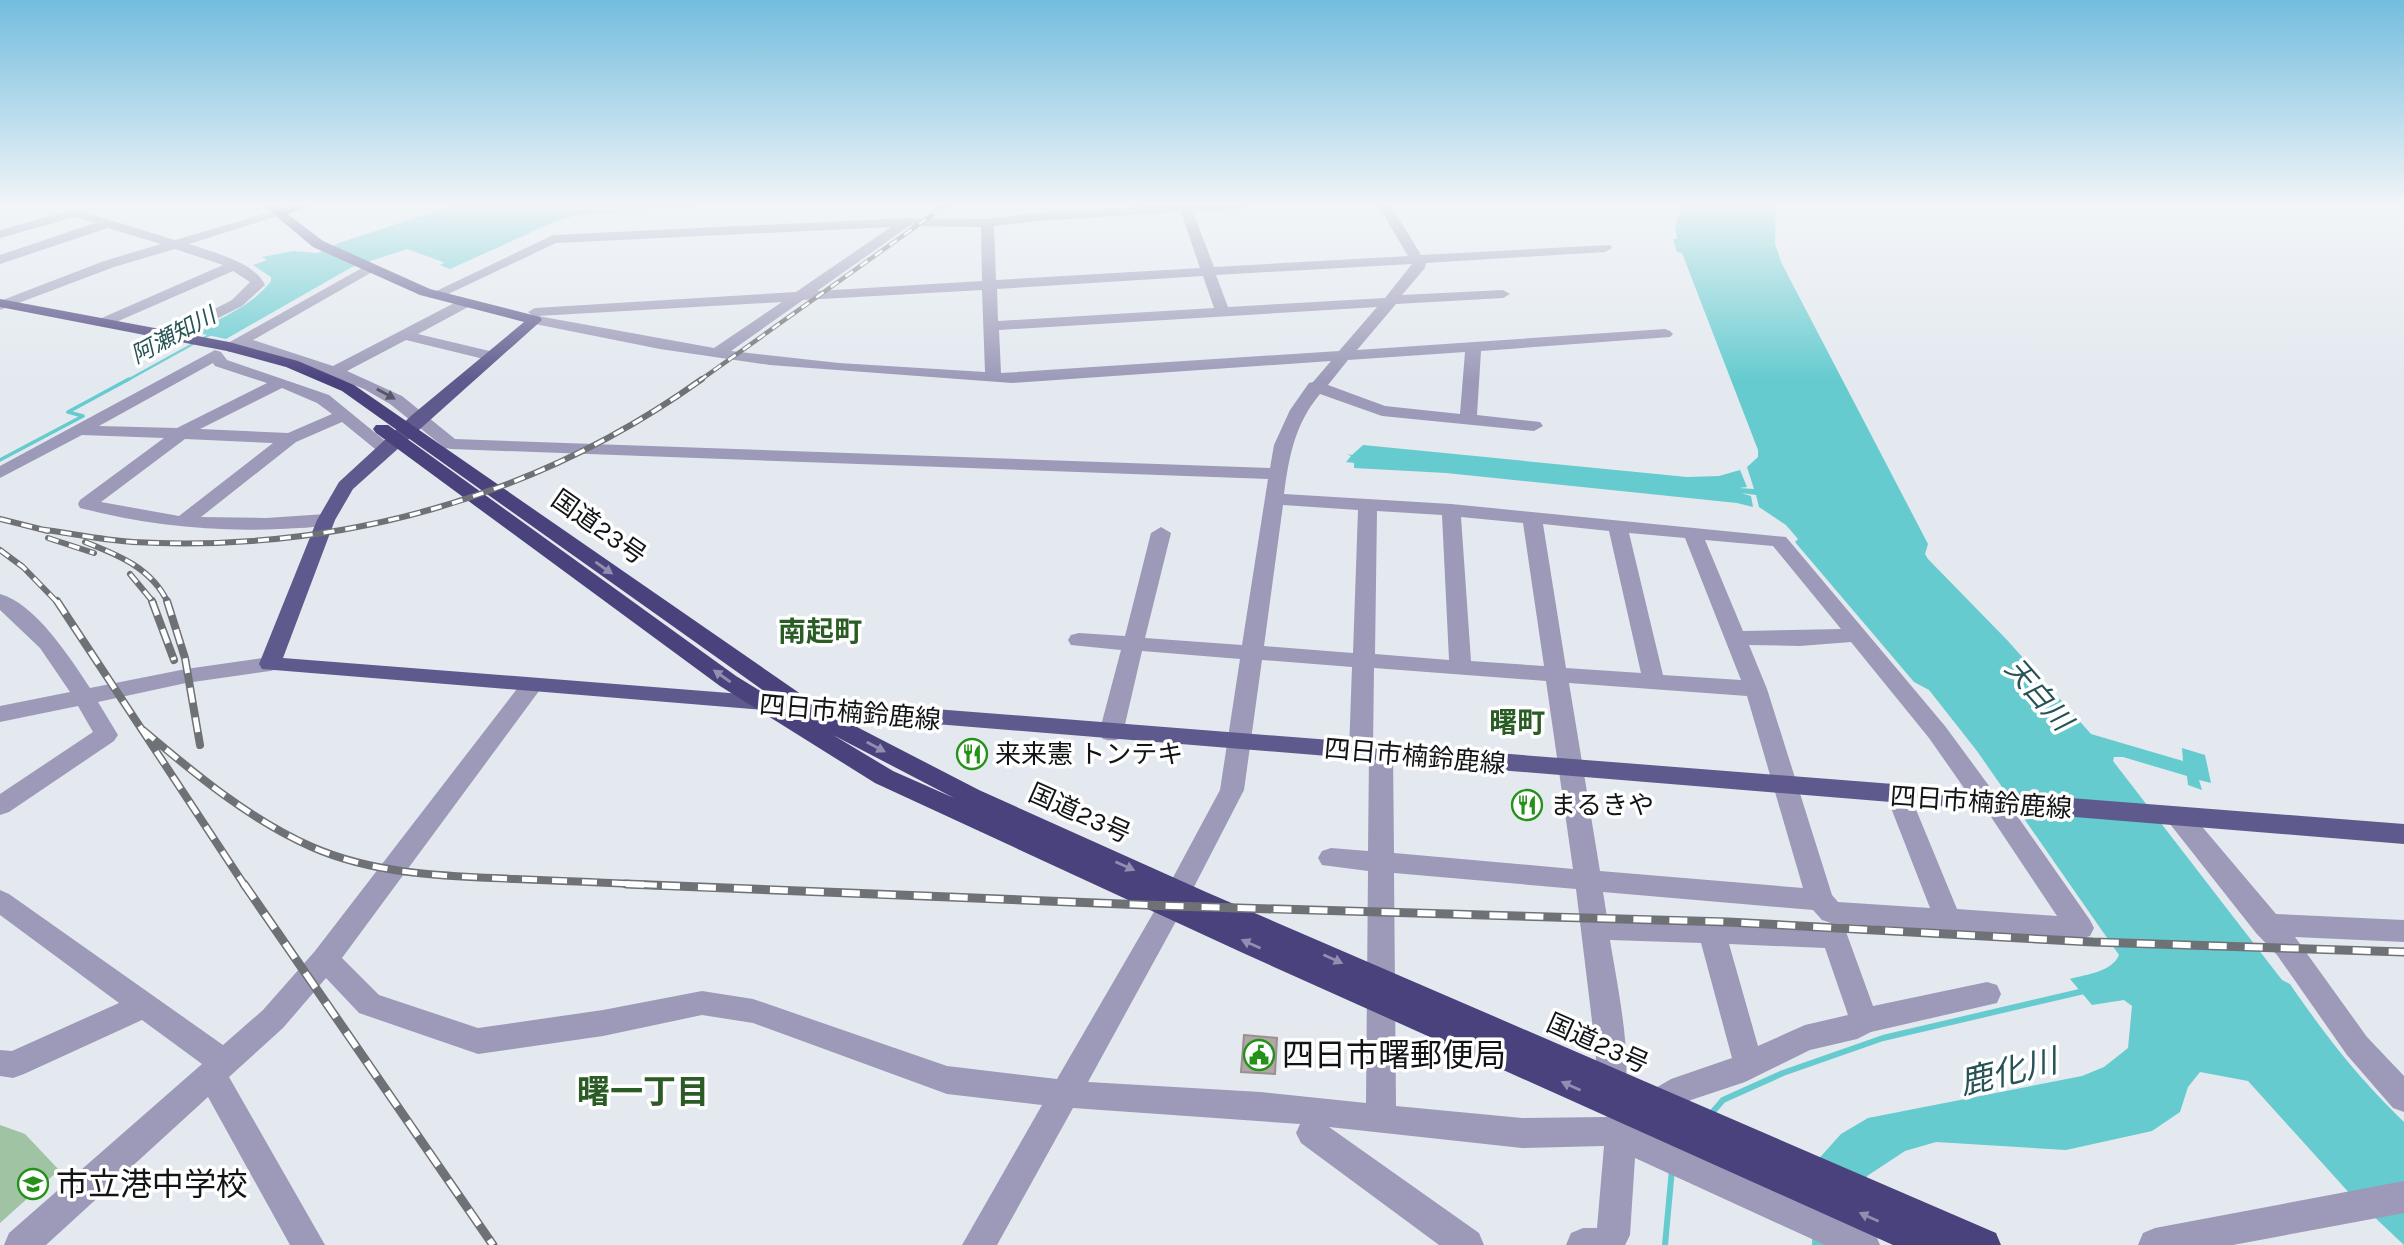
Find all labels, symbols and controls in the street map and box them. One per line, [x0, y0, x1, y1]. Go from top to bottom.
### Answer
water label: 阿瀬知川 [126, 301, 223, 369]
one-way arrow [376, 388, 395, 400]
street label: 国道23号 [545, 484, 652, 571]
one-way arrow [595, 561, 613, 575]
district label: 南起町 [778, 615, 862, 648]
water label: 天白川 [1999, 652, 2081, 739]
one-way arrow [713, 669, 731, 683]
street label: 四日市楠鈴鹿線 [758, 689, 942, 736]
district label: 曙町 [1489, 706, 1545, 739]
street label: 四日市楠鈴鹿線 [1323, 733, 1507, 780]
restaurant icon: 来来憲 トンテキ [955, 737, 989, 771]
place label: 来来憲 トンテキ [995, 739, 1183, 770]
one-way arrow [866, 741, 886, 752]
street label: 国道23号 [1024, 777, 1136, 850]
street label: 四日市楠鈴鹿線 [1889, 781, 2073, 824]
restaurant icon: まるきや [1510, 788, 1544, 822]
place label: まるきや [1550, 790, 1654, 821]
one-way arrow [1115, 861, 1135, 872]
one-way arrow [1241, 938, 1261, 950]
one-way arrow [1323, 953, 1343, 965]
street label: 国道23号 [1542, 1007, 1654, 1080]
place label: 四日市曙郵便局 [1282, 1037, 1506, 1074]
public building icon: 四日市曙郵便局 [1242, 1038, 1276, 1072]
water label: 鹿化川 [1956, 1041, 2064, 1102]
district label: 曙一丁目 [577, 1073, 709, 1111]
one-way arrow [1561, 1080, 1582, 1091]
place label: 市立港中学校 [56, 1166, 248, 1203]
school or university icon: 市立港中学校 [16, 1167, 50, 1201]
one-way arrow [1859, 1211, 1879, 1223]

